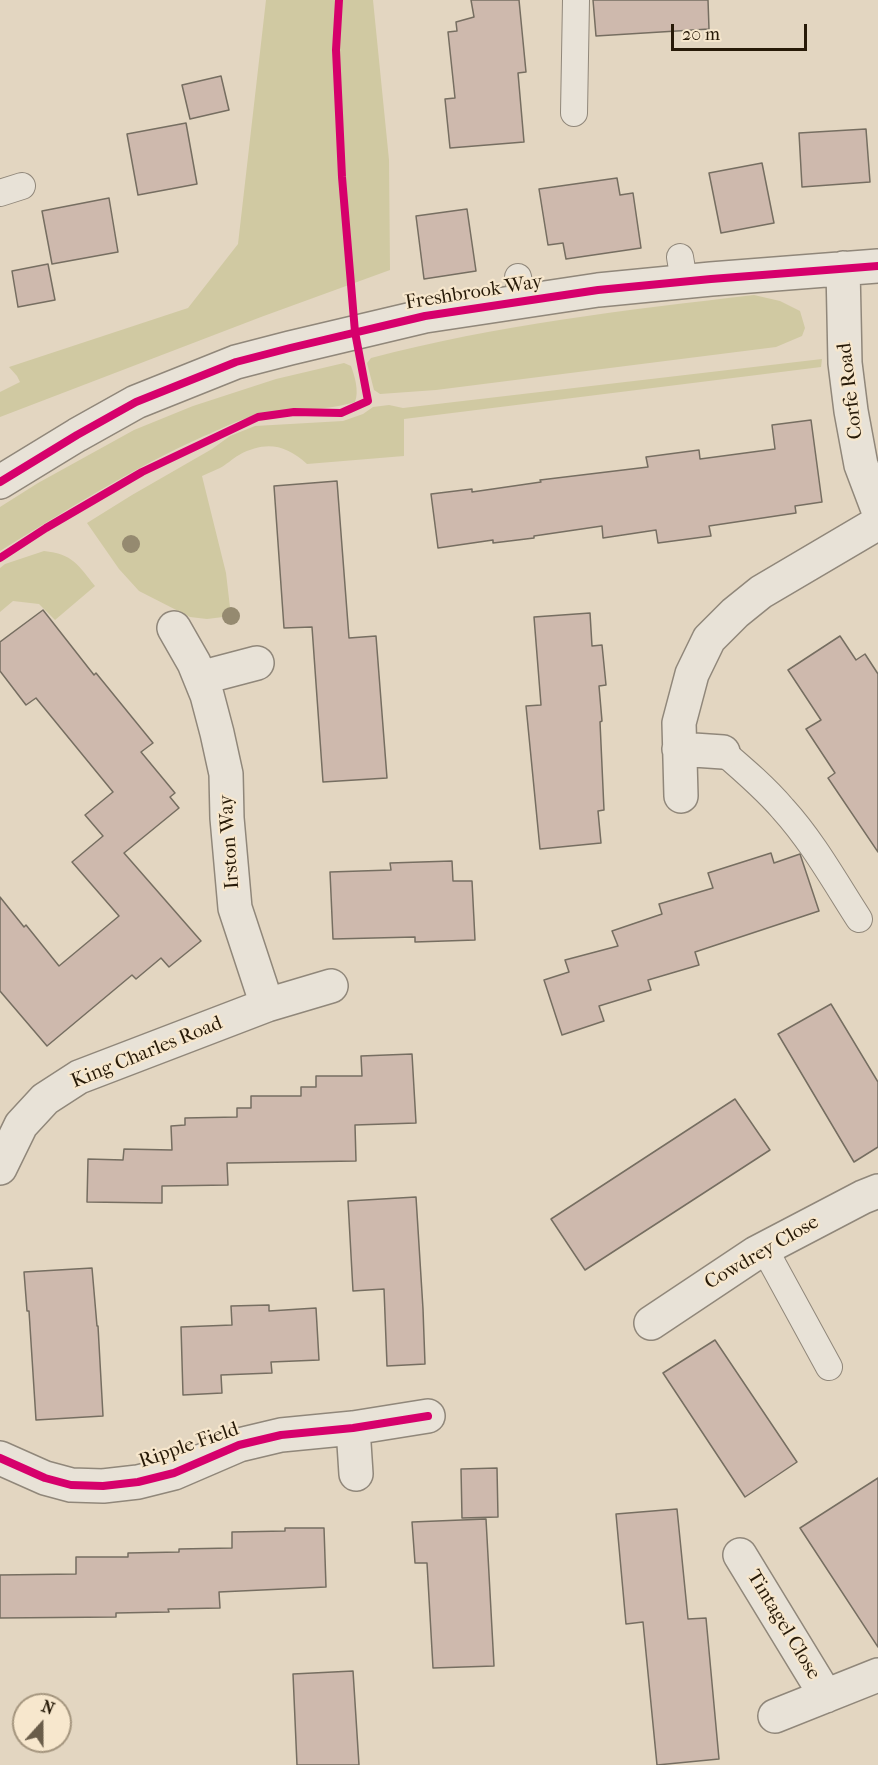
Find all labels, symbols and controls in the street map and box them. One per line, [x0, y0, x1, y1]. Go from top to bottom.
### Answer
scale bar [674, 12, 810, 50]
text: 20 m [682, 24, 720, 45]
street label: Freshbrook Way [404, 270, 544, 316]
street label: Corfe Road [833, 341, 869, 441]
street label: Irston Way [215, 794, 245, 890]
street label: King Charles Road [68, 1012, 226, 1094]
street label: Cowdrey Close [701, 1211, 823, 1295]
street label: Ripple Field [136, 1418, 242, 1474]
street label: Tintagel Close [741, 1566, 825, 1684]
north arrow [12, 1693, 72, 1753]
text: N [39, 1697, 57, 1719]

